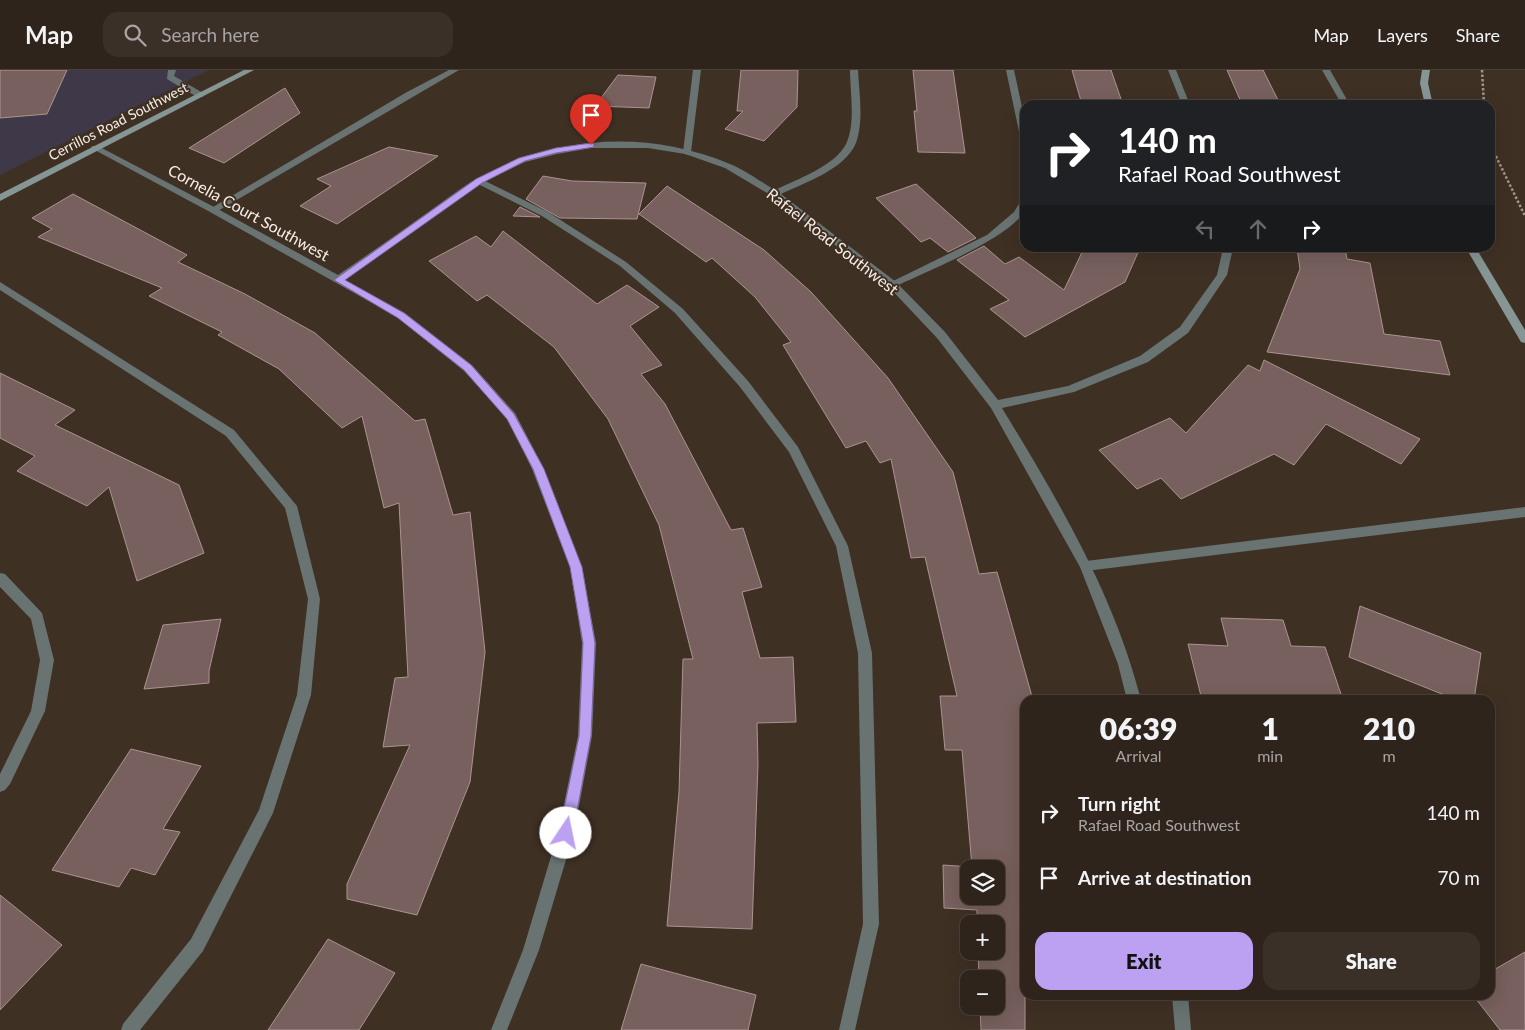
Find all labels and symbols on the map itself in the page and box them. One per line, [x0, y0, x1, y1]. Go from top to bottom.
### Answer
street label: Cerrillos Road Southwest [45, 78, 191, 164]
pin [570, 94, 612, 145]
street label: Cornelia Court Southwest [165, 160, 333, 264]
street label: Rafael Road Southwest [763, 184, 903, 299]
position arrow [539, 806, 591, 858]

